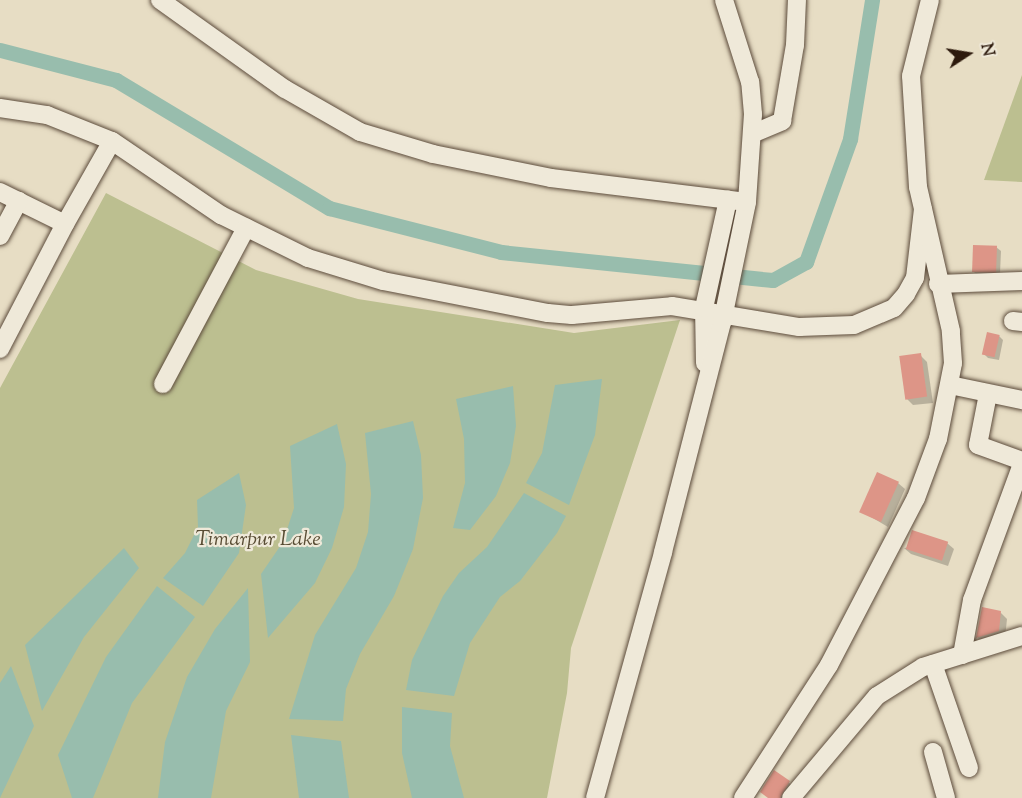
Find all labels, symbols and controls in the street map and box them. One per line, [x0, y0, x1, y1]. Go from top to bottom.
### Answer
north arrow [938, 24, 998, 84]
text: N [974, 42, 999, 59]
park label: Timarpur Lake [195, 527, 321, 553]

